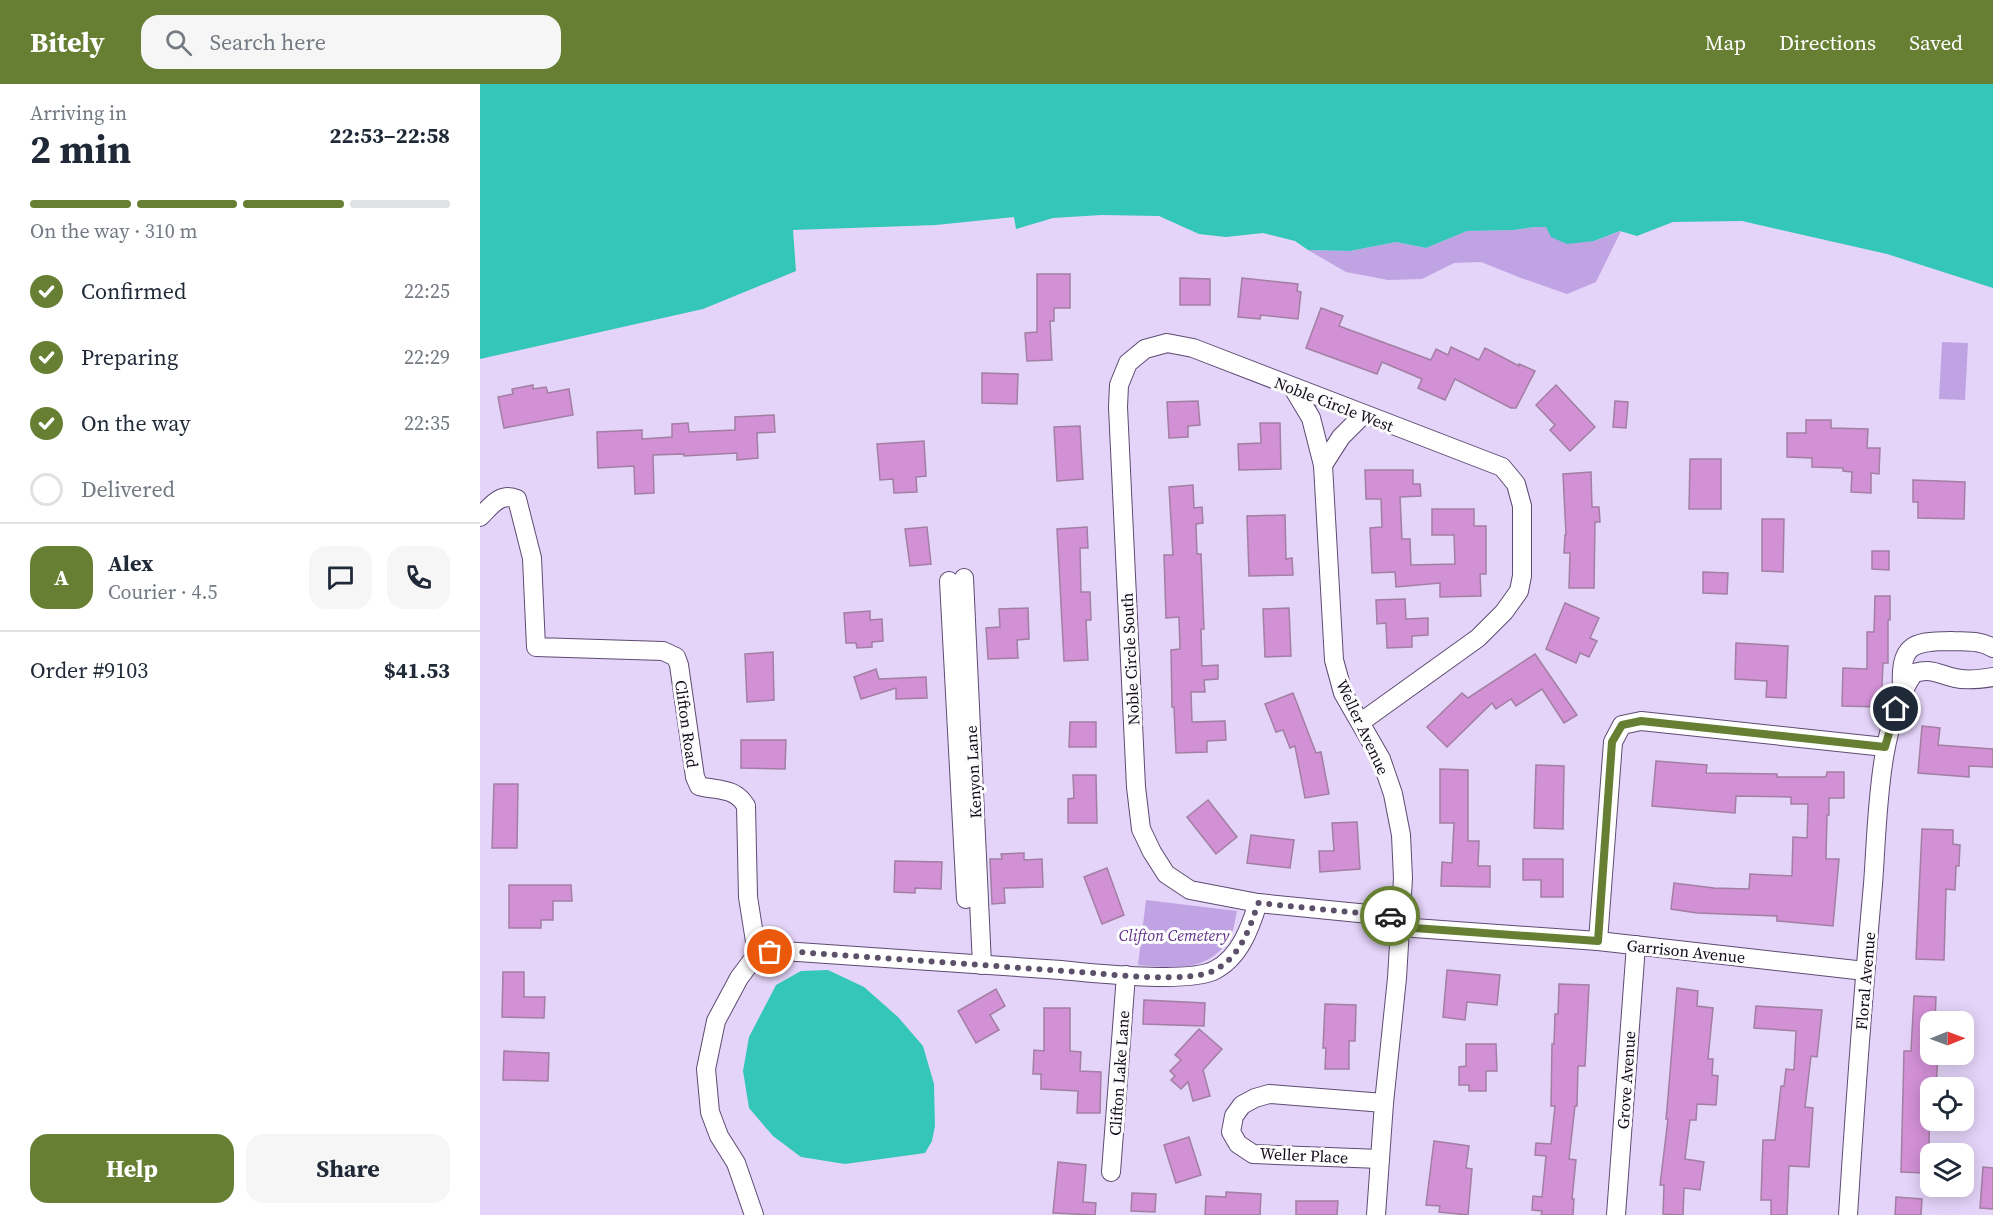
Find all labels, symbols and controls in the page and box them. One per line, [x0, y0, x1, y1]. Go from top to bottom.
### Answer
search box [141, 15, 561, 69]
text: Bitely [30, 23, 105, 61]
icon: search [162, 26, 195, 59]
text: Search here [210, 27, 326, 57]
text: Map [1705, 28, 1746, 57]
text: Directions [1779, 28, 1876, 57]
text: Saved [1909, 28, 1963, 57]
text: Arriving in [30, 99, 127, 127]
text: 22:53–22:58 [330, 120, 450, 150]
text: 2 min [30, 123, 131, 176]
text: On the way · 310 m [30, 217, 197, 245]
icon: check [30, 275, 63, 308]
text: Confirmed [81, 276, 186, 306]
text: 22:25 [404, 277, 450, 305]
icon: check [30, 341, 63, 374]
text: Preparing [81, 342, 178, 372]
text: 22:29 [404, 343, 450, 371]
street label: Noble Circle West [1271, 371, 1397, 437]
icon: check [30, 407, 63, 440]
text: On the way [81, 408, 190, 438]
text: 22:35 [404, 409, 450, 437]
text: Delivered [81, 474, 175, 504]
button: chat [309, 546, 372, 609]
button: phone [387, 546, 450, 609]
text: Alex [108, 548, 153, 578]
text: A [54, 562, 69, 592]
text: Courier · 4.5 [108, 578, 217, 606]
street label: Noble Circle South [1116, 592, 1144, 726]
text: Order #9103 [30, 655, 148, 685]
text: $41.53 [384, 655, 450, 685]
street label: Weller Avenue [1331, 676, 1395, 778]
street label: Clifton Road [670, 679, 704, 769]
pin [1870, 683, 1921, 734]
icon: home [1879, 692, 1912, 725]
street label: Kenyon Lane [960, 725, 986, 819]
courier [1360, 886, 1420, 946]
icon: car [1374, 900, 1407, 933]
park label: Clifton Cemetery [1119, 924, 1230, 946]
pin [744, 926, 795, 977]
street label: Floral Avenue [1850, 931, 1880, 1031]
street label: Garrison Avenue [1626, 934, 1746, 968]
icon: bag [753, 935, 786, 968]
street label: Clifton Lake Lane [1104, 1010, 1134, 1136]
north arrow [1920, 1011, 1974, 1065]
map controls [1920, 1011, 1974, 1197]
street label: Grove Avenue [1612, 1030, 1640, 1130]
button: locate [1920, 1077, 1974, 1131]
button: Help [30, 1134, 234, 1203]
button: Share [246, 1134, 450, 1203]
street label: Weller Place [1259, 1142, 1349, 1168]
button: layers [1920, 1143, 1974, 1197]

